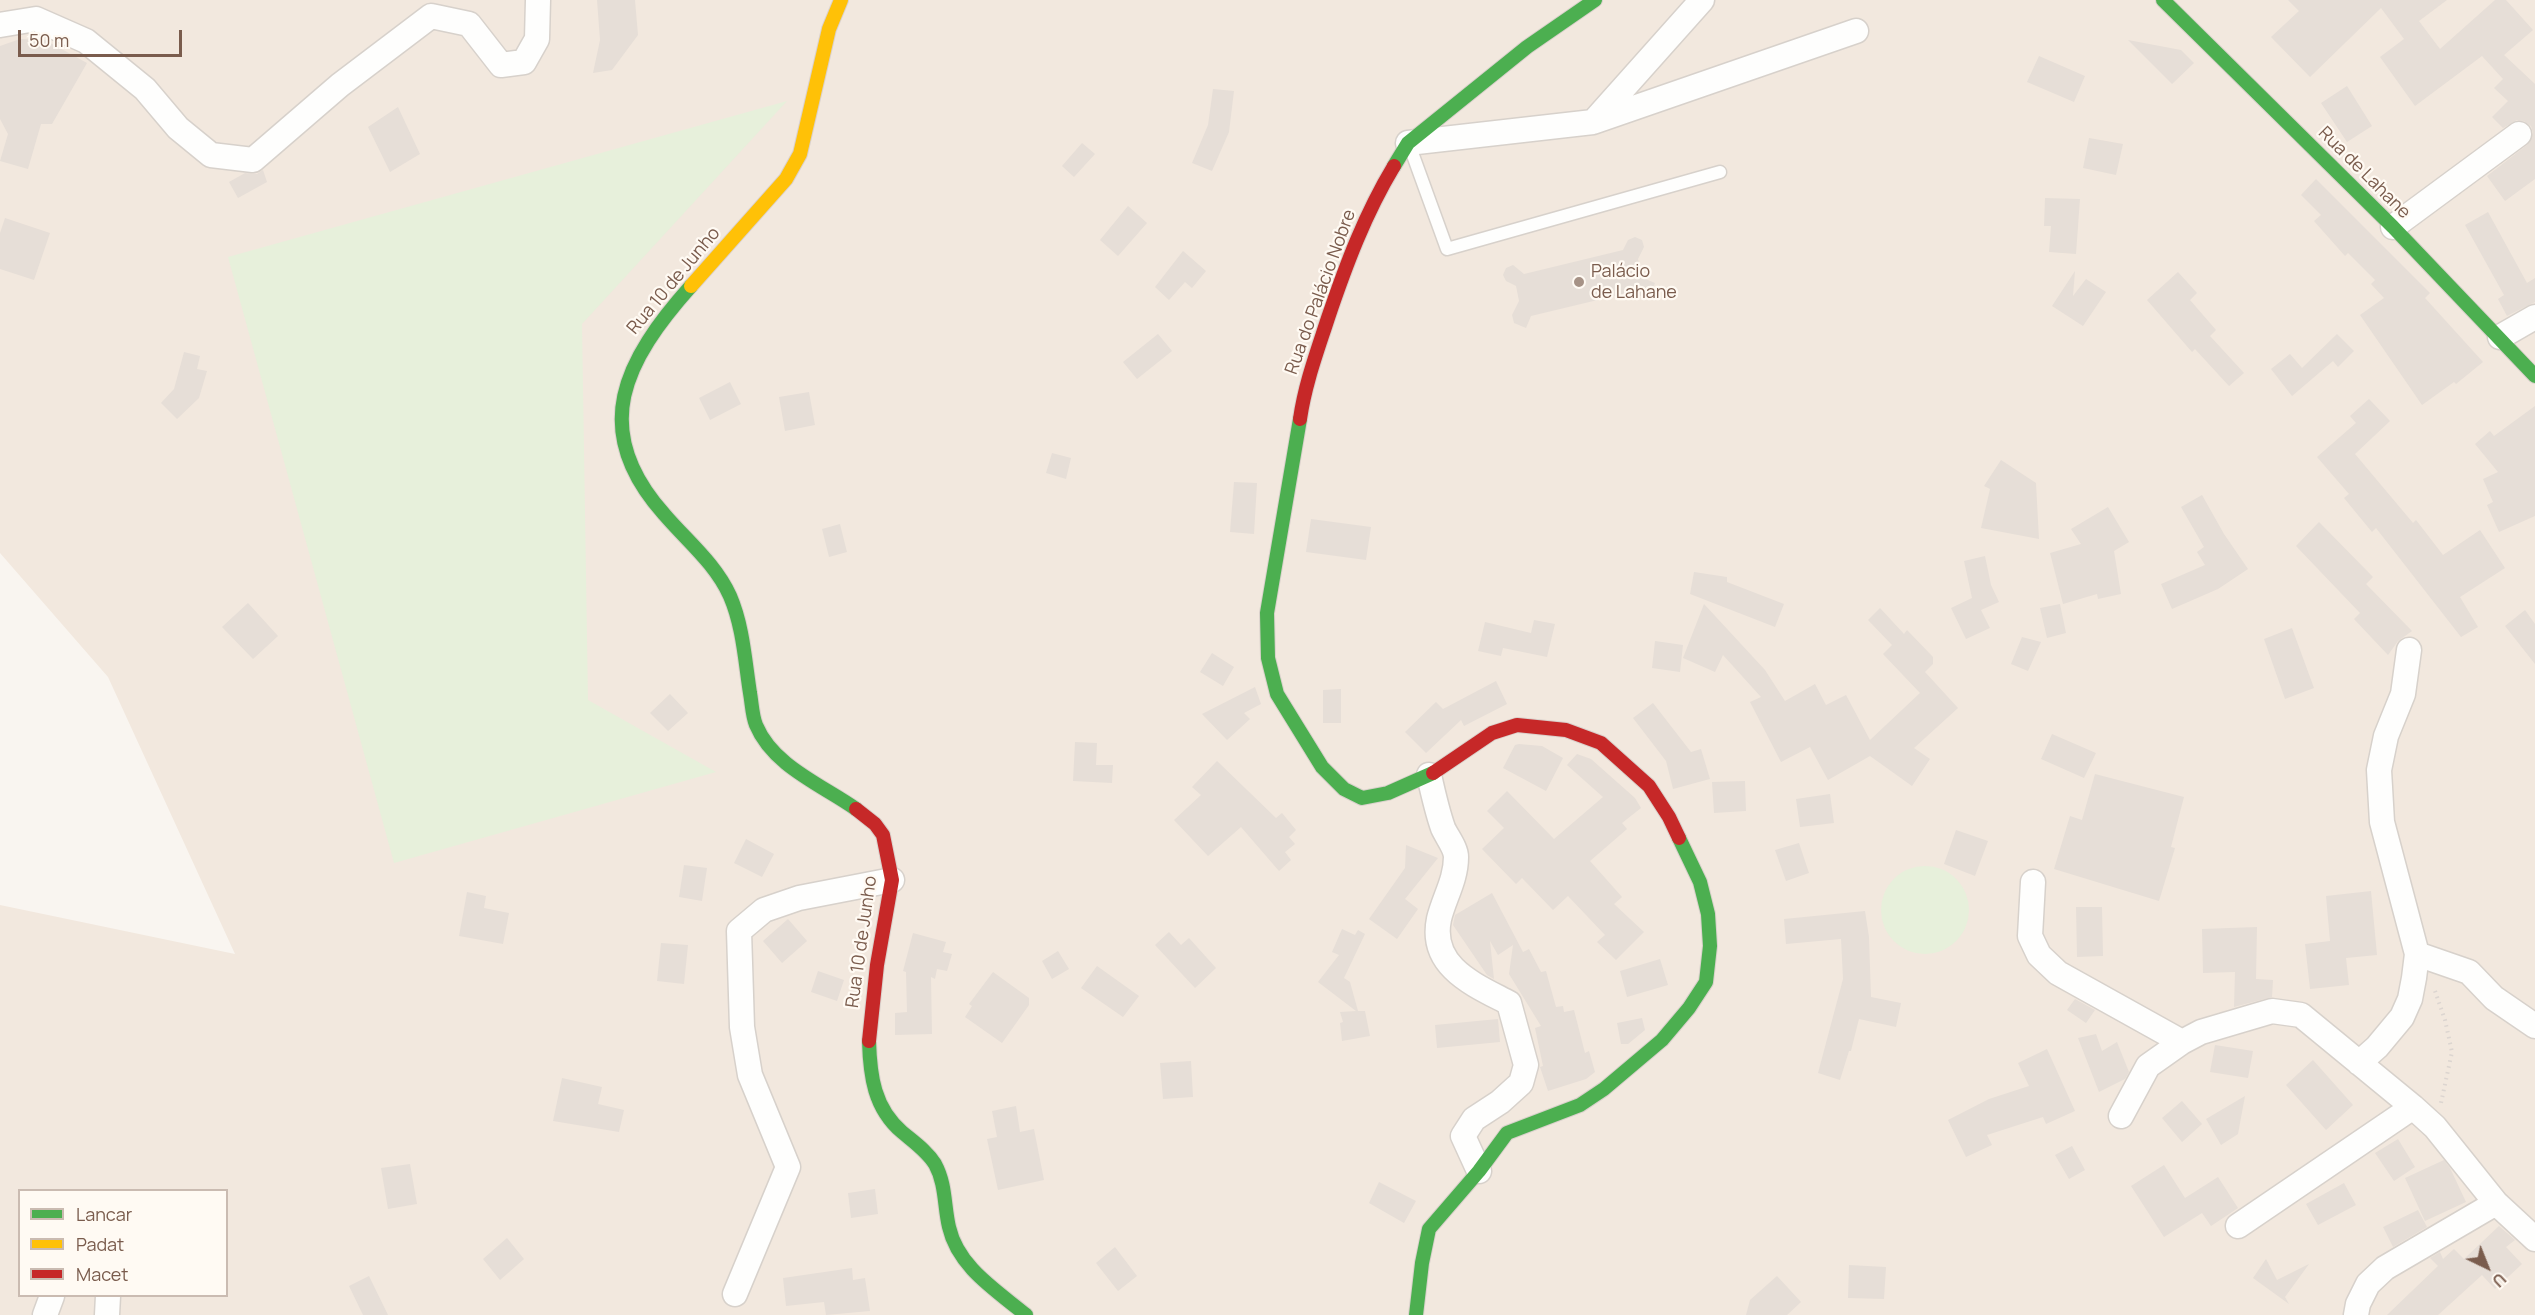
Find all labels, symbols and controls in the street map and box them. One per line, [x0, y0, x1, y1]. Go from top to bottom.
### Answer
scale bar [21, 18, 184, 56]
text: 50 m [29, 28, 69, 52]
street label: Rua de Lahane [2313, 122, 2415, 224]
street label: Rua do Palácio Nobre [1281, 207, 1361, 377]
street label: Rua 10 de Junho [623, 223, 725, 339]
place label: Palácio de Lahane [1591, 261, 1677, 304]
marker: Palácio de Lahane [1572, 275, 1586, 289]
street label: Rua 10 de Junho [842, 875, 882, 1009]
legend [18, 1189, 228, 1297]
text: Lancar [76, 1202, 132, 1226]
text: Padat [76, 1232, 124, 1256]
north arrow [2457, 1237, 2517, 1297]
text: Macet [76, 1262, 129, 1286]
text: U [2488, 1268, 2511, 1292]

